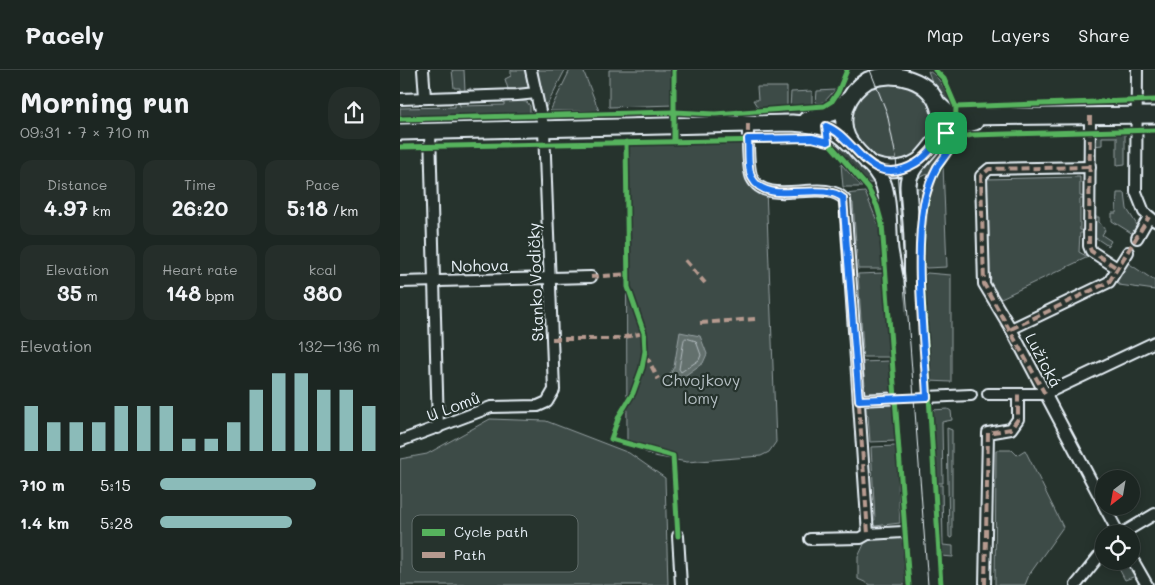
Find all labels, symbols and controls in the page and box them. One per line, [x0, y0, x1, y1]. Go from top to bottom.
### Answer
text: Pacely [25, 19, 104, 50]
text: Map [927, 23, 963, 47]
text: Layers [991, 23, 1050, 47]
text: Share [1078, 23, 1130, 47]
text: Morning run [20, 84, 189, 120]
button: share [328, 87, 380, 139]
pin [925, 112, 967, 154]
icon: arrive [932, 119, 960, 147]
text: 09:31 · 7 × 710 m [20, 121, 150, 142]
text: Distance [47, 175, 107, 194]
text: Time [184, 175, 216, 194]
text: Pace [306, 175, 340, 194]
text: 4.97 [44, 194, 88, 221]
text: 26:20 [172, 194, 228, 221]
text: 5:18 [287, 194, 328, 221]
text: km [88, 201, 111, 220]
text: /km [328, 201, 359, 220]
street label: Stanko Vodičky [522, 222, 548, 342]
street label: Nohova [451, 254, 509, 276]
text: Elevation [46, 260, 109, 279]
text: Heart rate [162, 260, 238, 279]
text: kcal [309, 260, 337, 279]
text: 35 [57, 279, 82, 306]
text: 148 [166, 279, 201, 306]
text: 380 [303, 279, 342, 306]
text: m [82, 286, 98, 305]
text: bpm [201, 286, 234, 305]
street label: Lužická [1021, 329, 1067, 391]
text: Elevation [20, 335, 92, 356]
text: 132–136 m [297, 335, 380, 356]
park label: Chvojkovy lomy [662, 369, 740, 408]
street label: U Lomů [423, 386, 483, 426]
north arrow [1095, 470, 1140, 515]
map controls [1095, 470, 1140, 570]
text: 710 m [20, 474, 65, 495]
text: 5:15 [100, 474, 131, 495]
text: 1.4 km [20, 512, 69, 533]
text: 5:28 [100, 512, 133, 533]
legend [412, 515, 578, 572]
text: Cycle path [454, 522, 528, 541]
button: locate [1095, 525, 1140, 570]
text: Path [454, 545, 485, 564]

